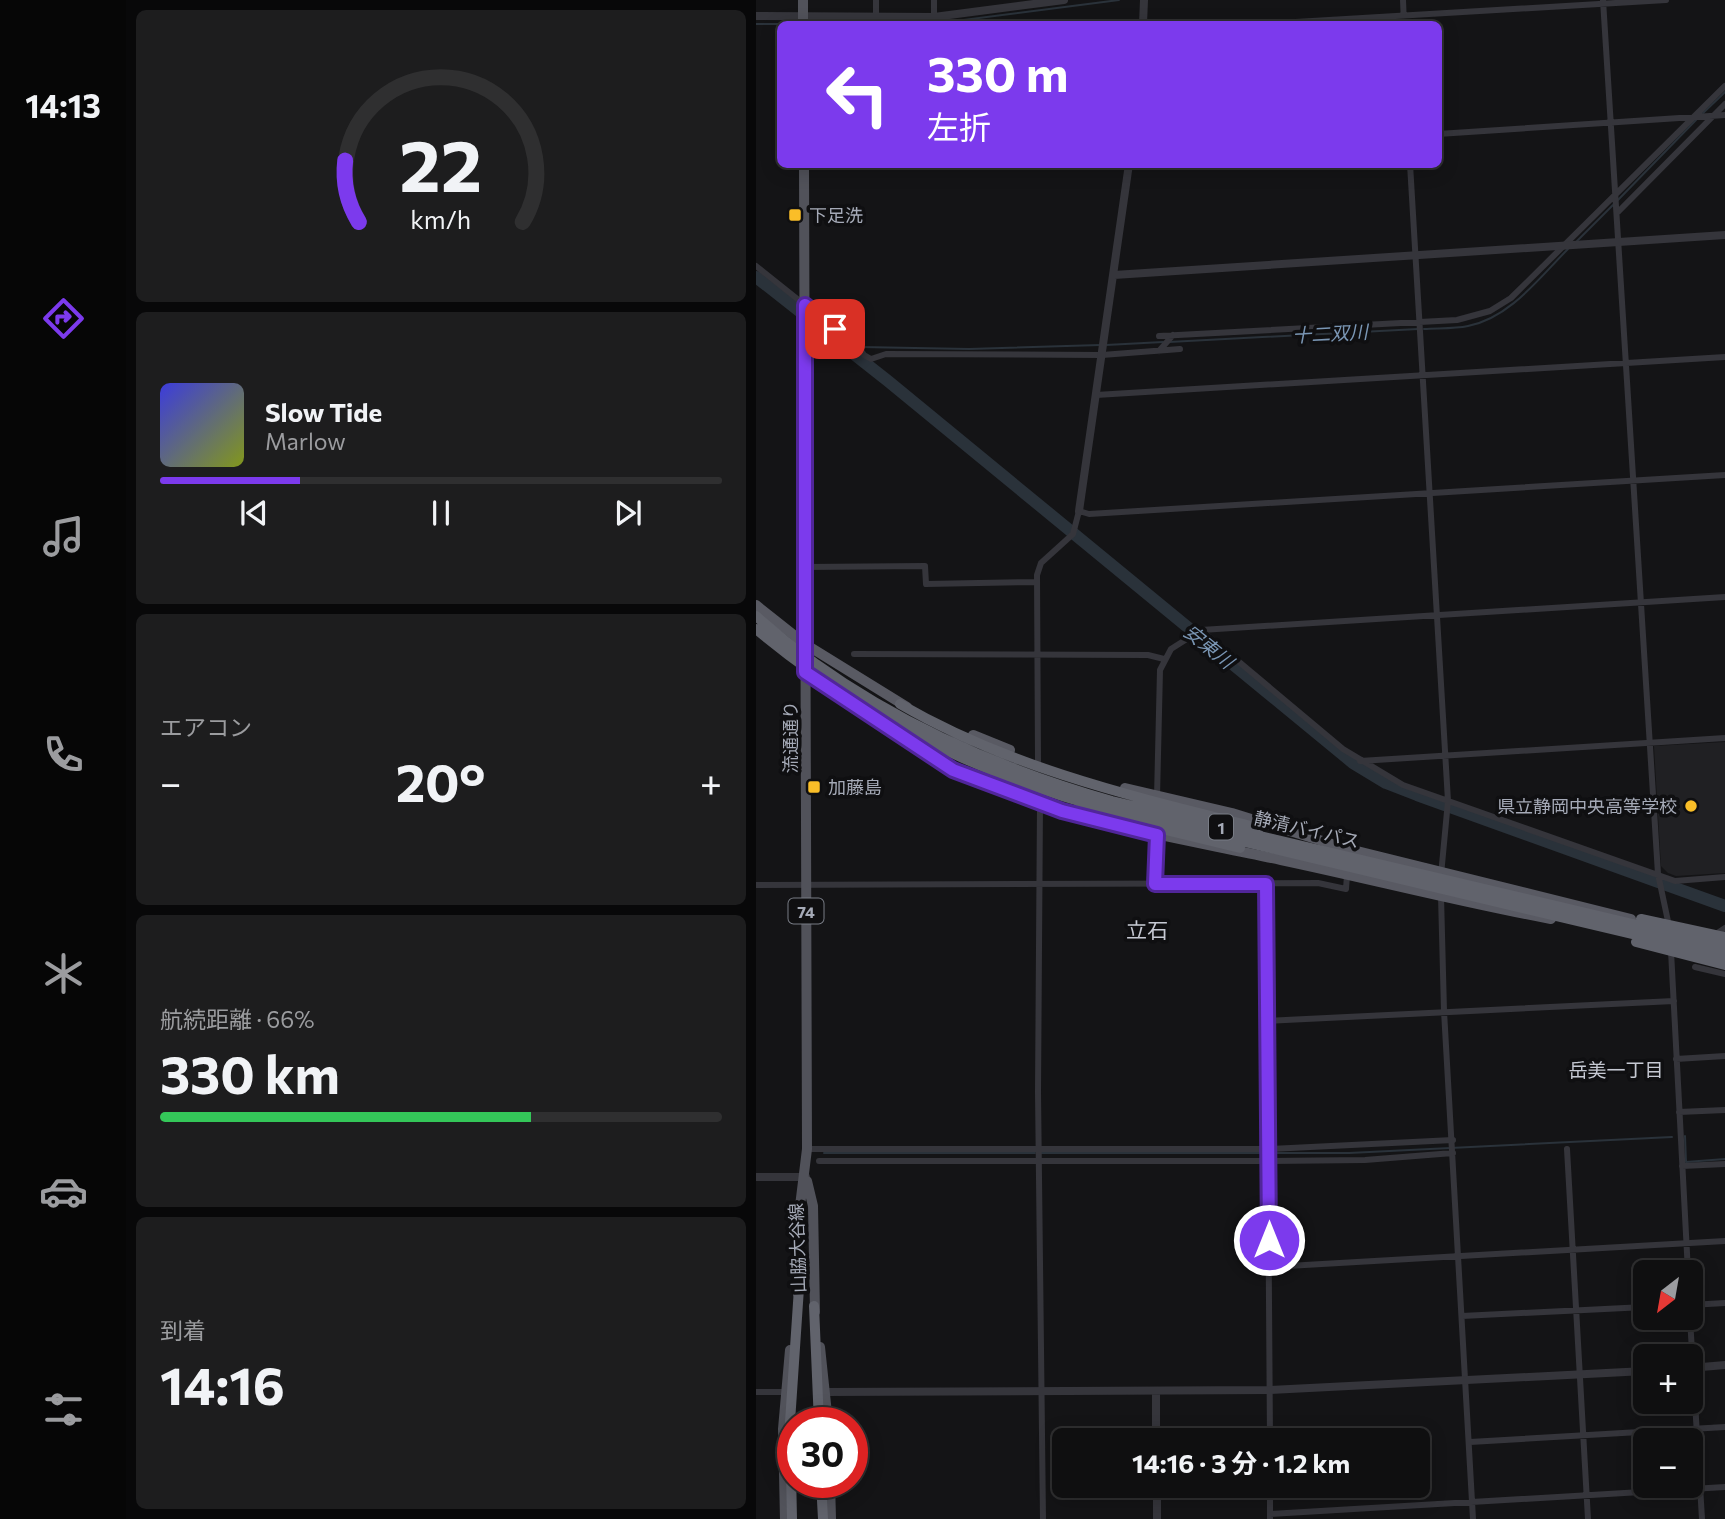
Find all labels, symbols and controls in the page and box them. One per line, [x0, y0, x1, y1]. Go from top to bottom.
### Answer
text: 330 m [927, 42, 1068, 102]
icon: left [812, 49, 903, 140]
text: 14:13 [25, 85, 101, 125]
text: 左折 [927, 106, 991, 146]
text: 22 [400, 118, 482, 207]
text: km/h [411, 204, 471, 234]
place label: 下足洗 [809, 204, 863, 226]
marker: 下足洗 [787, 207, 803, 223]
icon: directions [39, 294, 88, 343]
pin [805, 299, 865, 359]
icon: arrive [816, 310, 854, 348]
water label: 十二双川 [1291, 319, 1371, 346]
text: Slow Tide [265, 396, 382, 427]
text: Marlow [265, 427, 346, 455]
icon: previous [235, 494, 273, 532]
icon: pause [422, 494, 460, 532]
icon: next [609, 494, 647, 532]
icon: music [39, 512, 88, 561]
water label: 安東川 [1180, 619, 1240, 674]
street label: 流通通り [779, 701, 801, 773]
text: エアコン [160, 713, 252, 741]
icon: phone [39, 730, 88, 779]
text: 20° [396, 749, 486, 813]
text: − [160, 758, 182, 805]
text: + [700, 758, 722, 805]
place label: 加藤島 [828, 776, 882, 798]
marker: 加藤島 [806, 779, 822, 795]
place label: 県立静岡中央高等学校 [1497, 795, 1677, 817]
marker: 県立静岡中央高等学校 [1683, 798, 1699, 814]
street label: 静清バイパス [1252, 806, 1362, 852]
road number: 1 [1209, 814, 1233, 840]
road number: 74 [788, 898, 824, 923]
district label: 立石 [1126, 917, 1168, 942]
icon: climate [39, 949, 88, 998]
text: 航続距離 · 66% [160, 1005, 314, 1033]
text: 330 km [160, 1041, 340, 1105]
district label: 岳美一丁目 [1568, 1058, 1664, 1081]
icon: car [39, 1167, 88, 1216]
street label: 山脇大谷線 [784, 1203, 810, 1293]
position arrow [1232, 1203, 1306, 1277]
north arrow [1633, 1260, 1703, 1330]
map controls [1633, 1260, 1703, 1498]
text: 到着 [160, 1316, 206, 1344]
button: + [1633, 1344, 1703, 1414]
text: 14:16 [160, 1352, 285, 1416]
icon: filters [39, 1385, 88, 1434]
speed limit sign: 30 [777, 1407, 868, 1498]
button: − [1633, 1428, 1703, 1498]
text: 14:16 · 3 分 · 1.2 km [1132, 1447, 1350, 1478]

